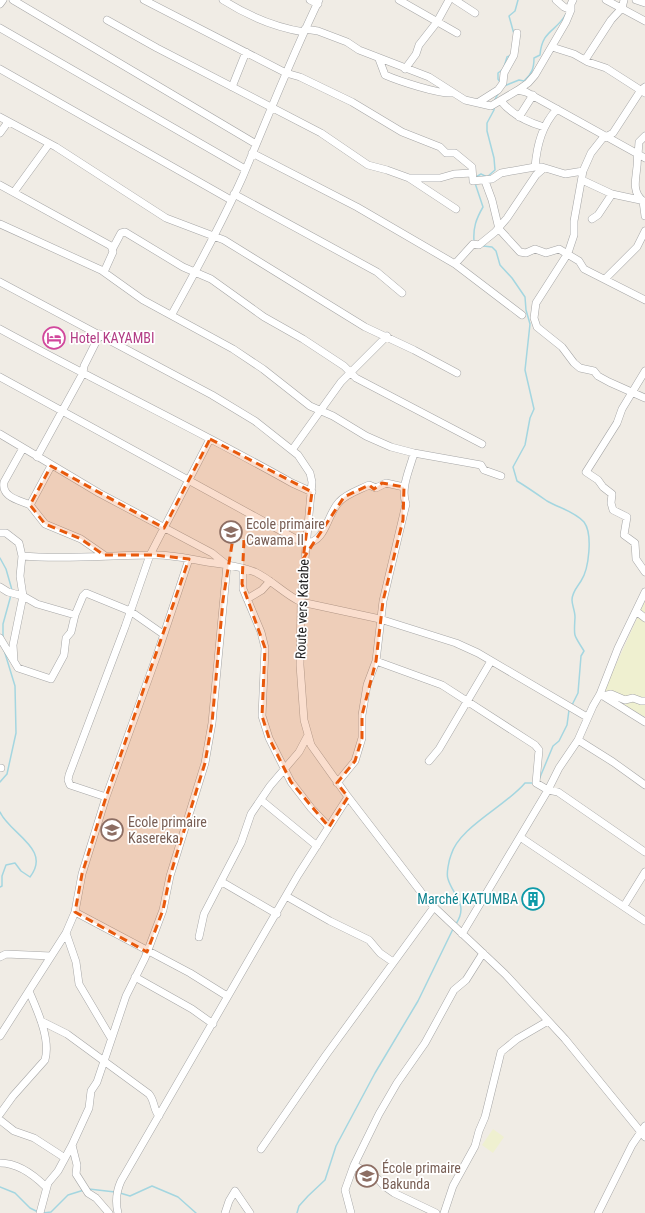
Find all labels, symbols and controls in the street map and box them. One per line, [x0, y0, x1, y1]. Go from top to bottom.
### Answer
hotel icon: Hotel KAYAMBI [41, 325, 67, 351]
place label: Hotel KAYAMBI [70, 330, 154, 346]
place label: Ecole primaire Cawama II [246, 516, 325, 548]
school or university icon: Ecole primaire Cawama II [218, 519, 244, 545]
street label: Route vers Katabe [292, 558, 312, 659]
place label: Ecole primaire Kasereka [128, 814, 207, 846]
school or university icon: Ecole primaire Kasereka [99, 817, 125, 843]
building icon: Marché KATUMBA [520, 886, 546, 912]
place label: Marché KATUMBA [417, 891, 518, 907]
place label: École primaire Bakunda [382, 1159, 461, 1192]
school or university icon: École primaire Bakunda [354, 1163, 380, 1189]

